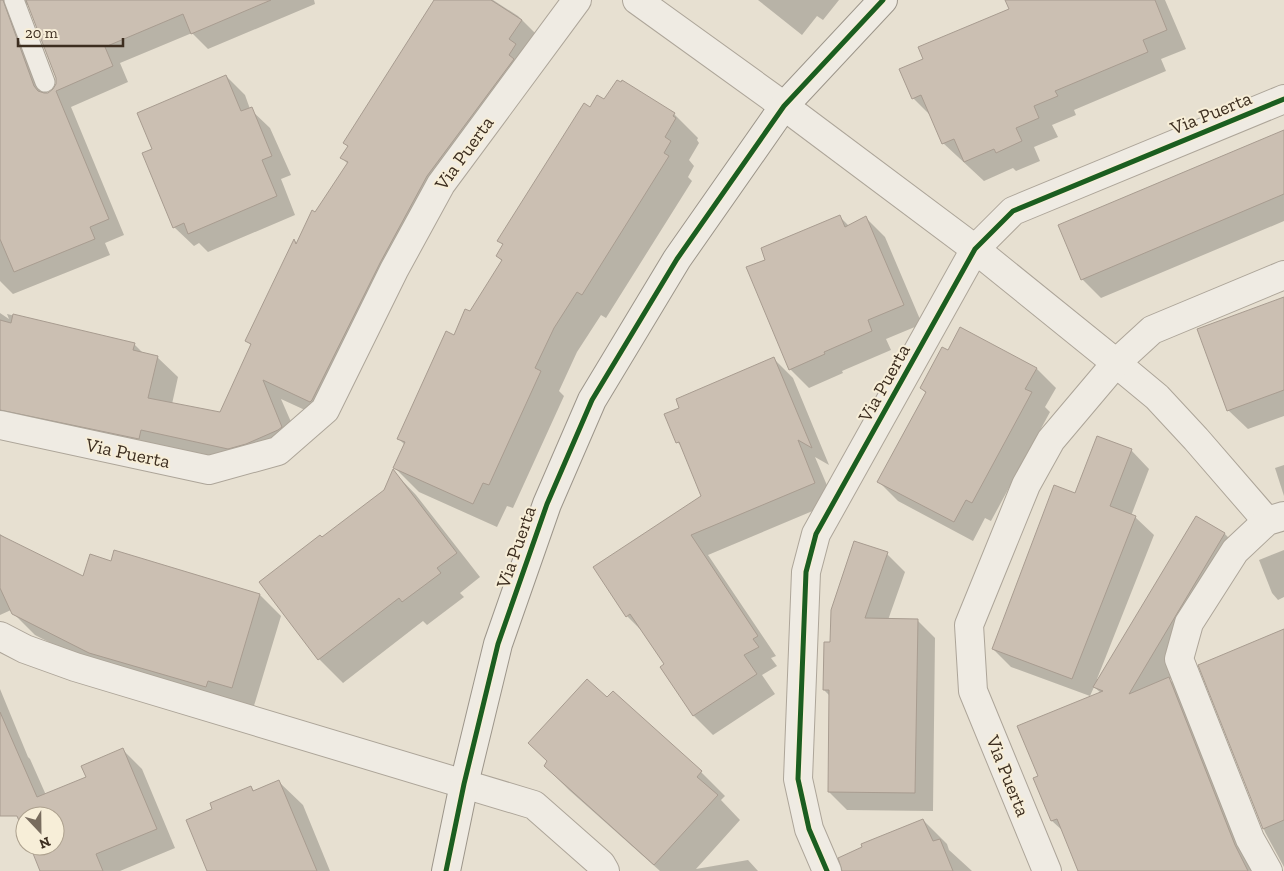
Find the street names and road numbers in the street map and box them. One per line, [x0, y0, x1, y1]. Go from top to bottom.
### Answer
street label: Via Puerta [1166, 86, 1255, 140]
street label: Via Puerta [429, 112, 498, 195]
street label: Via Puerta [853, 340, 915, 427]
street label: Via Puerta [83, 433, 172, 473]
street label: Via Puerta [491, 503, 541, 592]
street label: Via Puerta [981, 731, 1035, 820]

